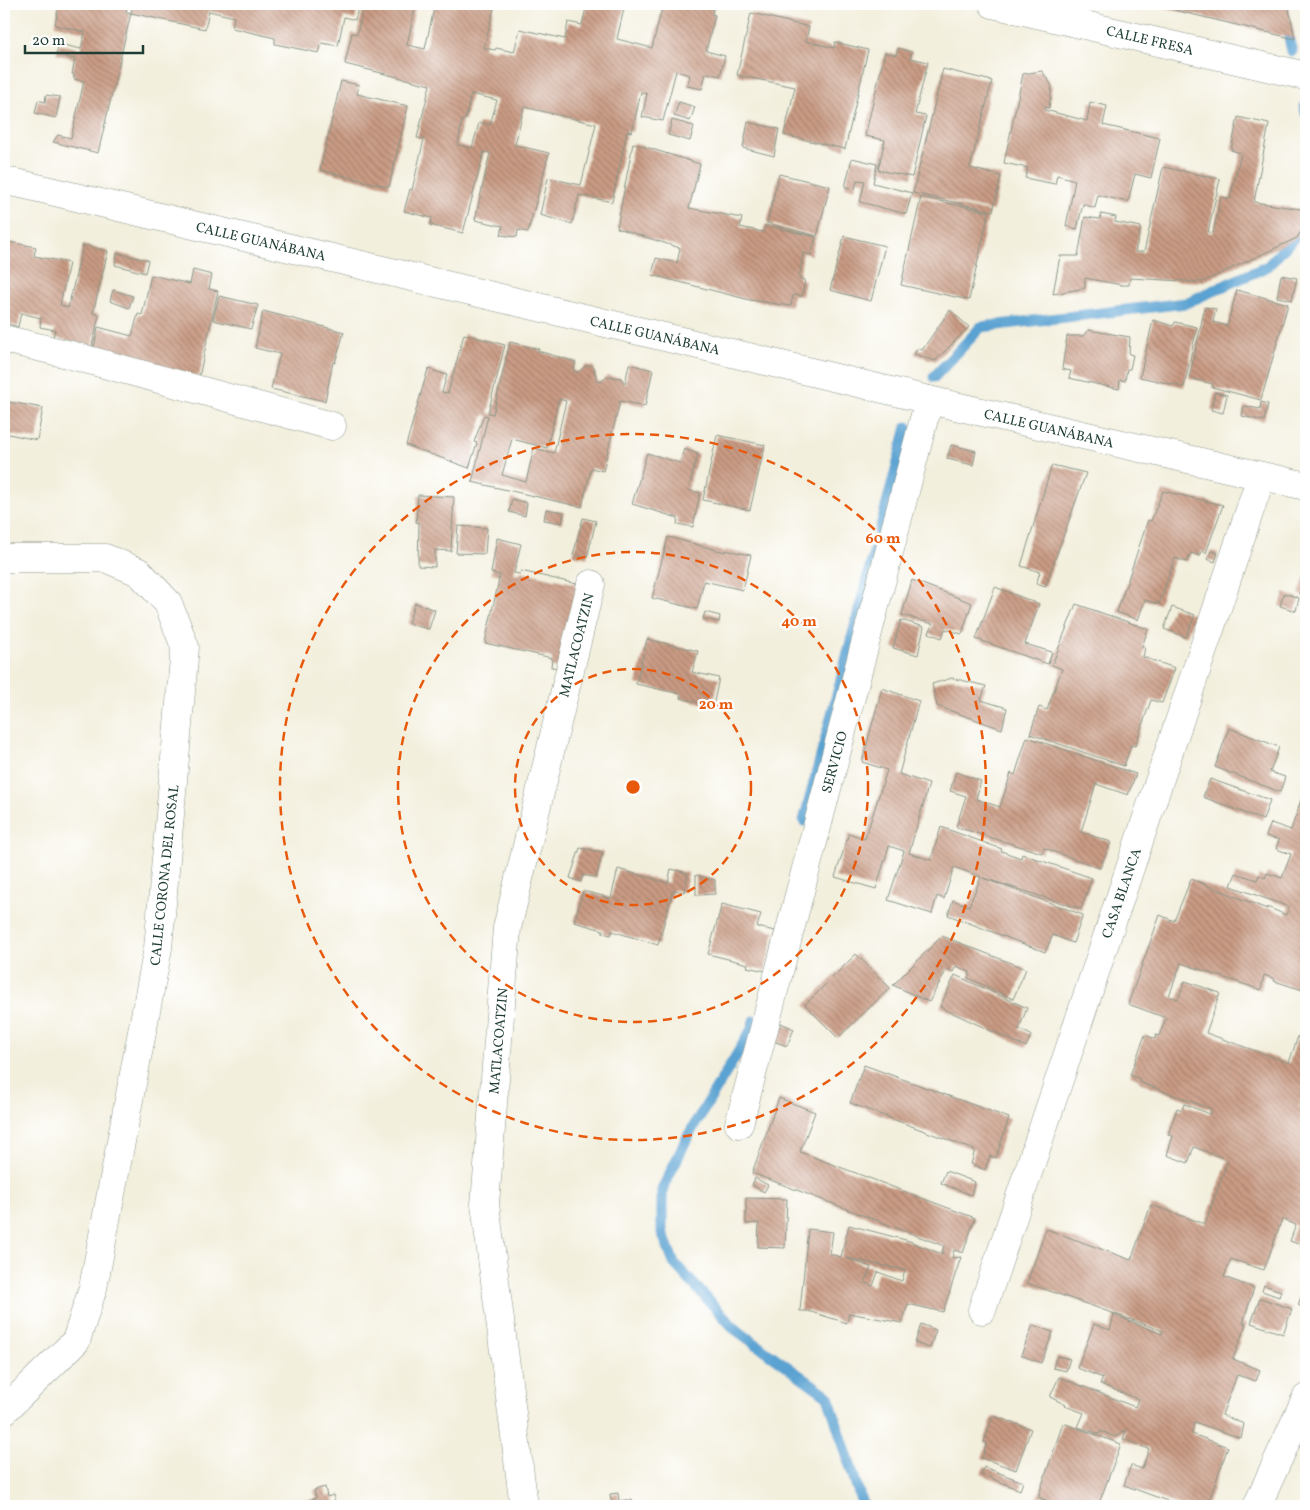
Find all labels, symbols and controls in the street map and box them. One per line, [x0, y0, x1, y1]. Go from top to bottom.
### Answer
scale bar [25, 22, 142, 54]
street label: CALLE FRESA [1104, 22, 1195, 61]
text: 20 m [32, 31, 65, 52]
street label: CALLE GUANÁBANA [194, 218, 328, 267]
street label: CALLE GUANÁBANA [588, 312, 722, 361]
street label: CALLE GUANÁBANA [982, 405, 1116, 454]
text: 60 m [866, 529, 901, 550]
street label: MATLACOATZIN [555, 591, 600, 699]
text: 40 m [781, 612, 817, 633]
text: 20 m [699, 695, 734, 716]
street label: SERVICIO [818, 729, 853, 796]
centre of rings [624, 778, 642, 796]
street label: CALLE CORONA DEL ROSAL [147, 784, 184, 967]
street label: CASA BLANCA [1098, 846, 1147, 941]
street label: MATLACOATZIN [485, 987, 514, 1095]

